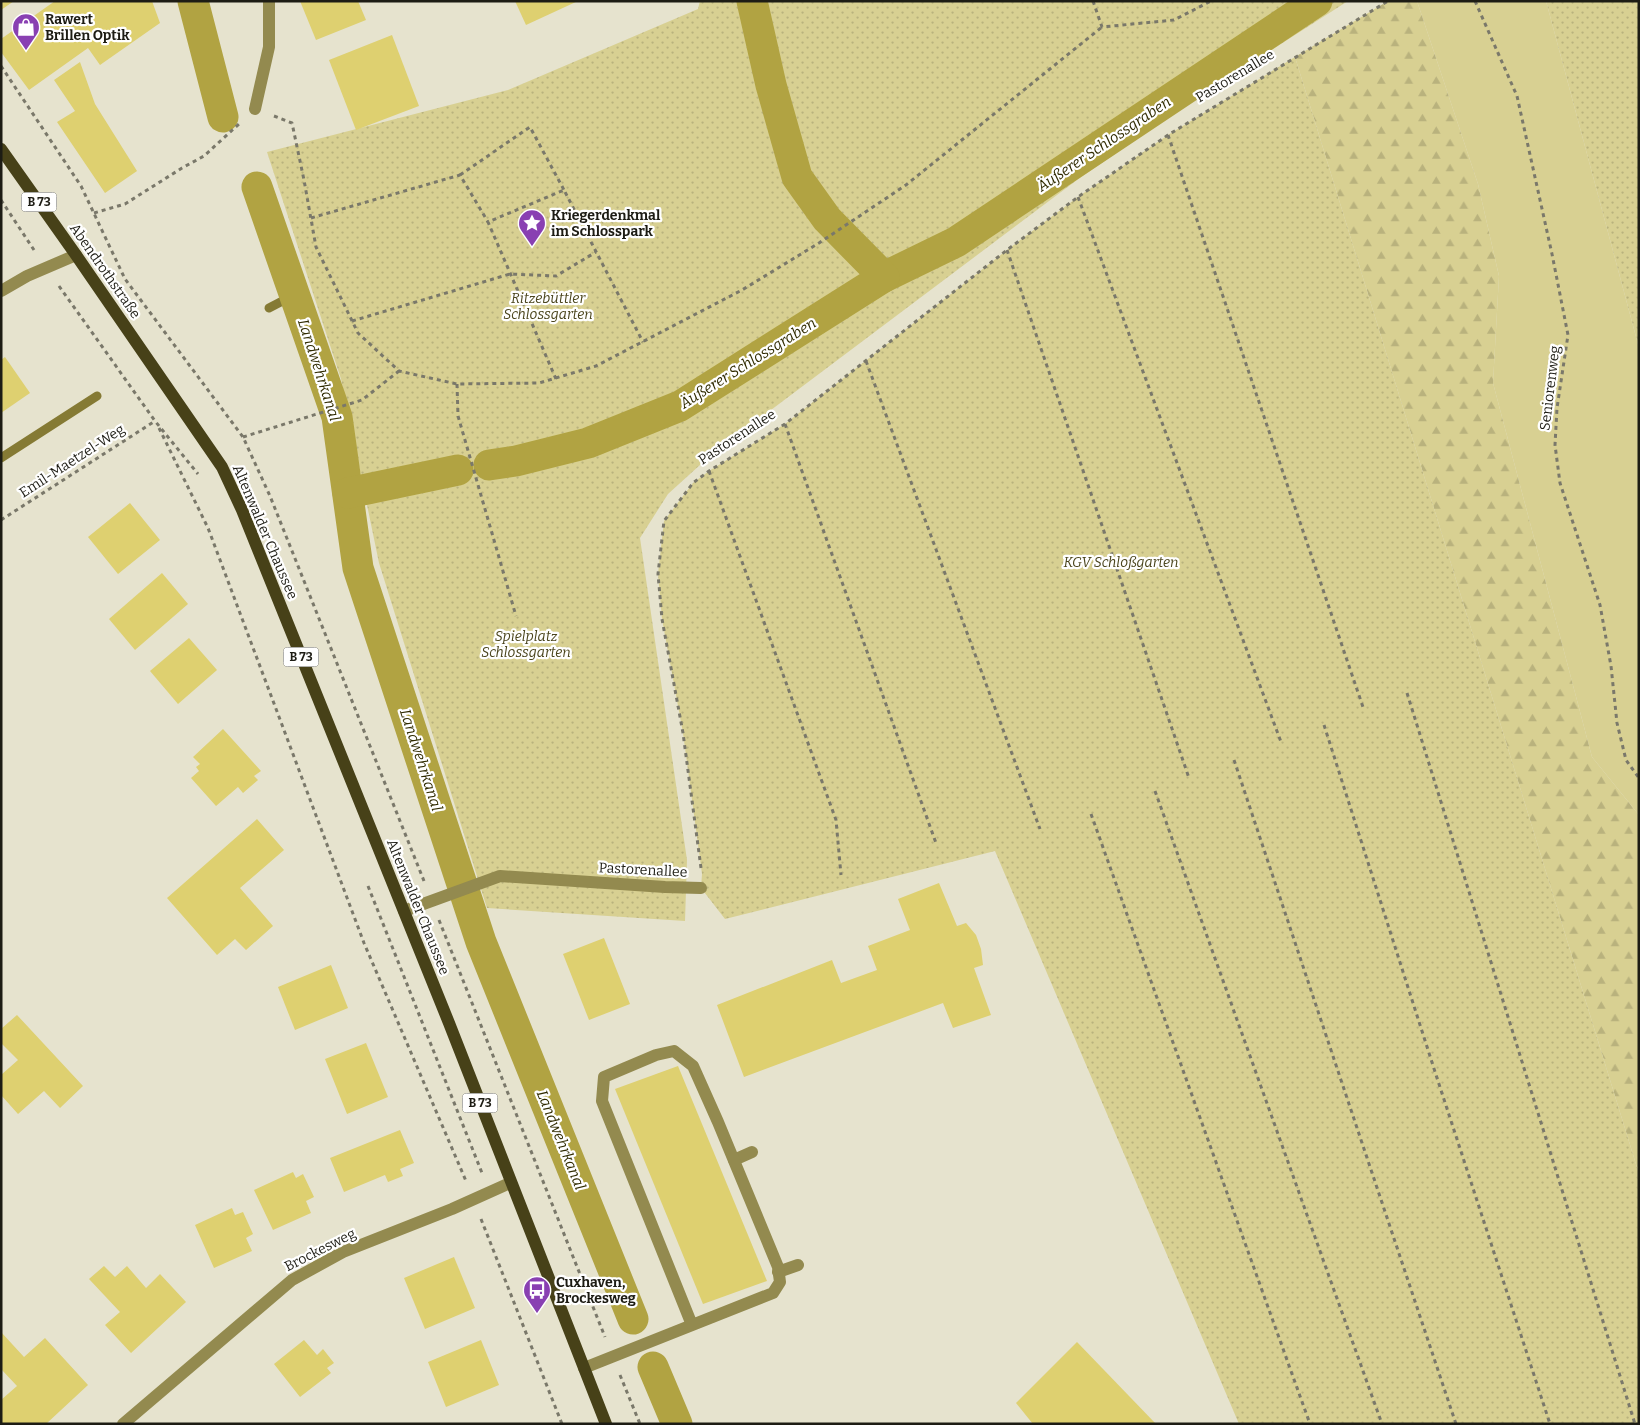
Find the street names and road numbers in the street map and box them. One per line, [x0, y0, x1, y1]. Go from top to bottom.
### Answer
street label: Pastorenallee [1193, 46, 1277, 106]
road number: B 73 [22, 192, 56, 212]
street label: Abendrothstraße [66, 220, 144, 322]
street label: Seniorenweg [1536, 344, 1564, 431]
street label: Pastorenallee [695, 406, 779, 468]
street label: Emil-Maetzel-Weg [16, 421, 128, 501]
street label: Altenwalder Chaussee [229, 462, 301, 602]
road number: B 73 [284, 648, 318, 666]
street label: Altenwalder Chaussee [383, 837, 453, 977]
street label: Pastorenallee [598, 859, 688, 881]
road number: B 73 [462, 1094, 498, 1112]
street label: Brockesweg [282, 1225, 359, 1275]

